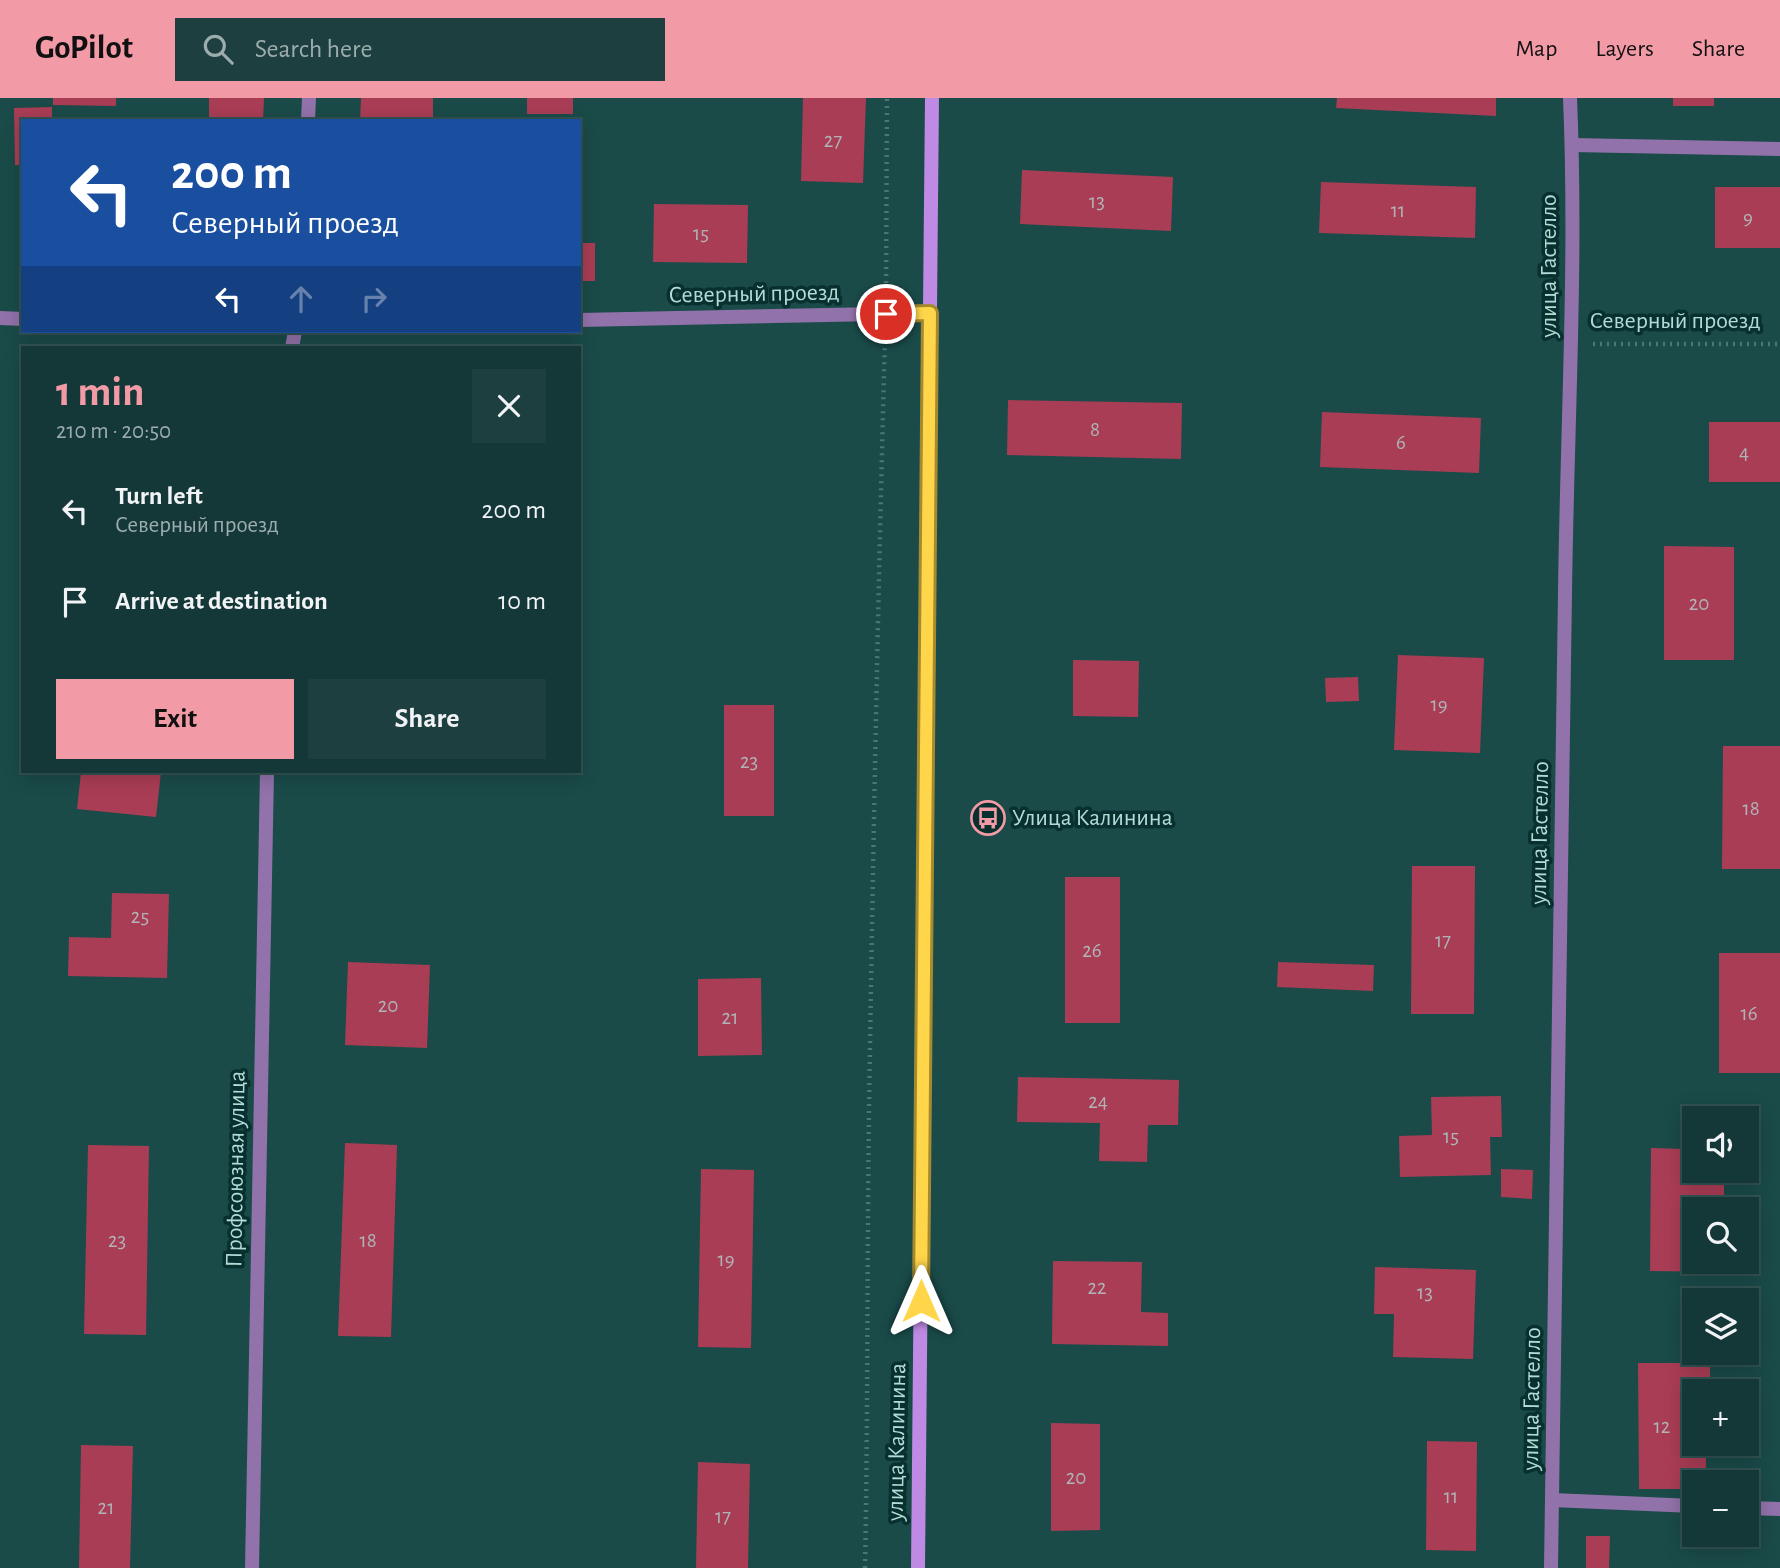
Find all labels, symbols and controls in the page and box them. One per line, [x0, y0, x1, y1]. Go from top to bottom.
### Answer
search box [175, 18, 665, 81]
icon: search [199, 30, 237, 68]
text: GoPilot [35, 32, 133, 65]
text: Search here [255, 36, 372, 62]
text: Map [1515, 37, 1557, 61]
text: Layers [1595, 37, 1654, 61]
text: Share [1692, 37, 1745, 61]
house number: 27 [824, 130, 842, 151]
icon: left [56, 147, 147, 238]
text: 200 m [171, 149, 292, 198]
house number: 13 [1089, 191, 1105, 212]
street label: улица Гастелло [1537, 194, 1561, 339]
house number: 11 [1391, 200, 1405, 221]
text: Северный проезд [171, 207, 399, 239]
house number: 9 [1743, 207, 1753, 228]
house number: 15 [693, 223, 709, 244]
icon: left [209, 280, 247, 318]
icon: ahead [282, 280, 320, 318]
icon: right [355, 280, 393, 318]
street label: Северный проезд [668, 281, 840, 307]
pin [856, 284, 916, 344]
icon: arrive [867, 295, 905, 333]
street label: Северный проезд [1590, 309, 1761, 333]
button: close [472, 369, 546, 443]
text: 1 min [56, 371, 145, 413]
house number: 8 [1090, 419, 1100, 440]
text: 210 m · 20:50 [56, 420, 171, 443]
house number: 6 [1396, 432, 1406, 453]
house number: 4 [1739, 442, 1749, 463]
text: Turn left [115, 483, 203, 509]
icon: left [56, 492, 94, 530]
text: 200 m [482, 497, 546, 523]
text: Северный проезд [115, 514, 279, 537]
icon: arrive [56, 583, 94, 621]
text: Arrive at destination [115, 588, 328, 614]
text: 10 m [498, 588, 546, 614]
house number: 20 [1689, 593, 1709, 614]
button: Exit [56, 679, 294, 759]
button: Share [308, 679, 546, 759]
house number: 19 [1430, 694, 1448, 715]
house number: 23 [740, 751, 758, 772]
street label: улица Гастелло [1527, 761, 1553, 906]
house number: 18 [1742, 798, 1760, 819]
bus stop icon: Улица Калинина [969, 799, 1007, 837]
place label: Улица Калинина [1012, 806, 1173, 830]
house number: 25 [131, 906, 149, 927]
house number: 17 [1435, 930, 1451, 951]
house number: 26 [1082, 940, 1102, 961]
house number: 20 [378, 995, 398, 1016]
house number: 16 [1740, 1003, 1758, 1024]
house number: 21 [722, 1007, 738, 1028]
street label: Профсоюзная улица [222, 1070, 250, 1267]
house number: 24 [1088, 1091, 1108, 1112]
map controls [1682, 1106, 1759, 1547]
button: sound [1682, 1106, 1759, 1183]
house number: 15 [1443, 1126, 1459, 1147]
button: search [1682, 1197, 1759, 1274]
house number: 23 [108, 1230, 126, 1251]
house number: 18 [359, 1230, 377, 1251]
house number: 19 [717, 1249, 735, 1270]
position arrow [884, 1264, 958, 1338]
house number: 22 [1087, 1277, 1107, 1298]
house number: 13 [1417, 1282, 1433, 1303]
button: layers [1682, 1288, 1759, 1365]
street label: улица Гастелло [1519, 1327, 1545, 1472]
street label: улица Калинина [884, 1363, 910, 1522]
button: + [1682, 1379, 1759, 1456]
house number: 12 [1654, 1416, 1670, 1437]
house number: 20 [1066, 1467, 1086, 1488]
button: − [1682, 1470, 1759, 1547]
house number: 11 [1444, 1486, 1458, 1507]
house number: 21 [98, 1497, 114, 1518]
house number: 17 [715, 1506, 731, 1527]

